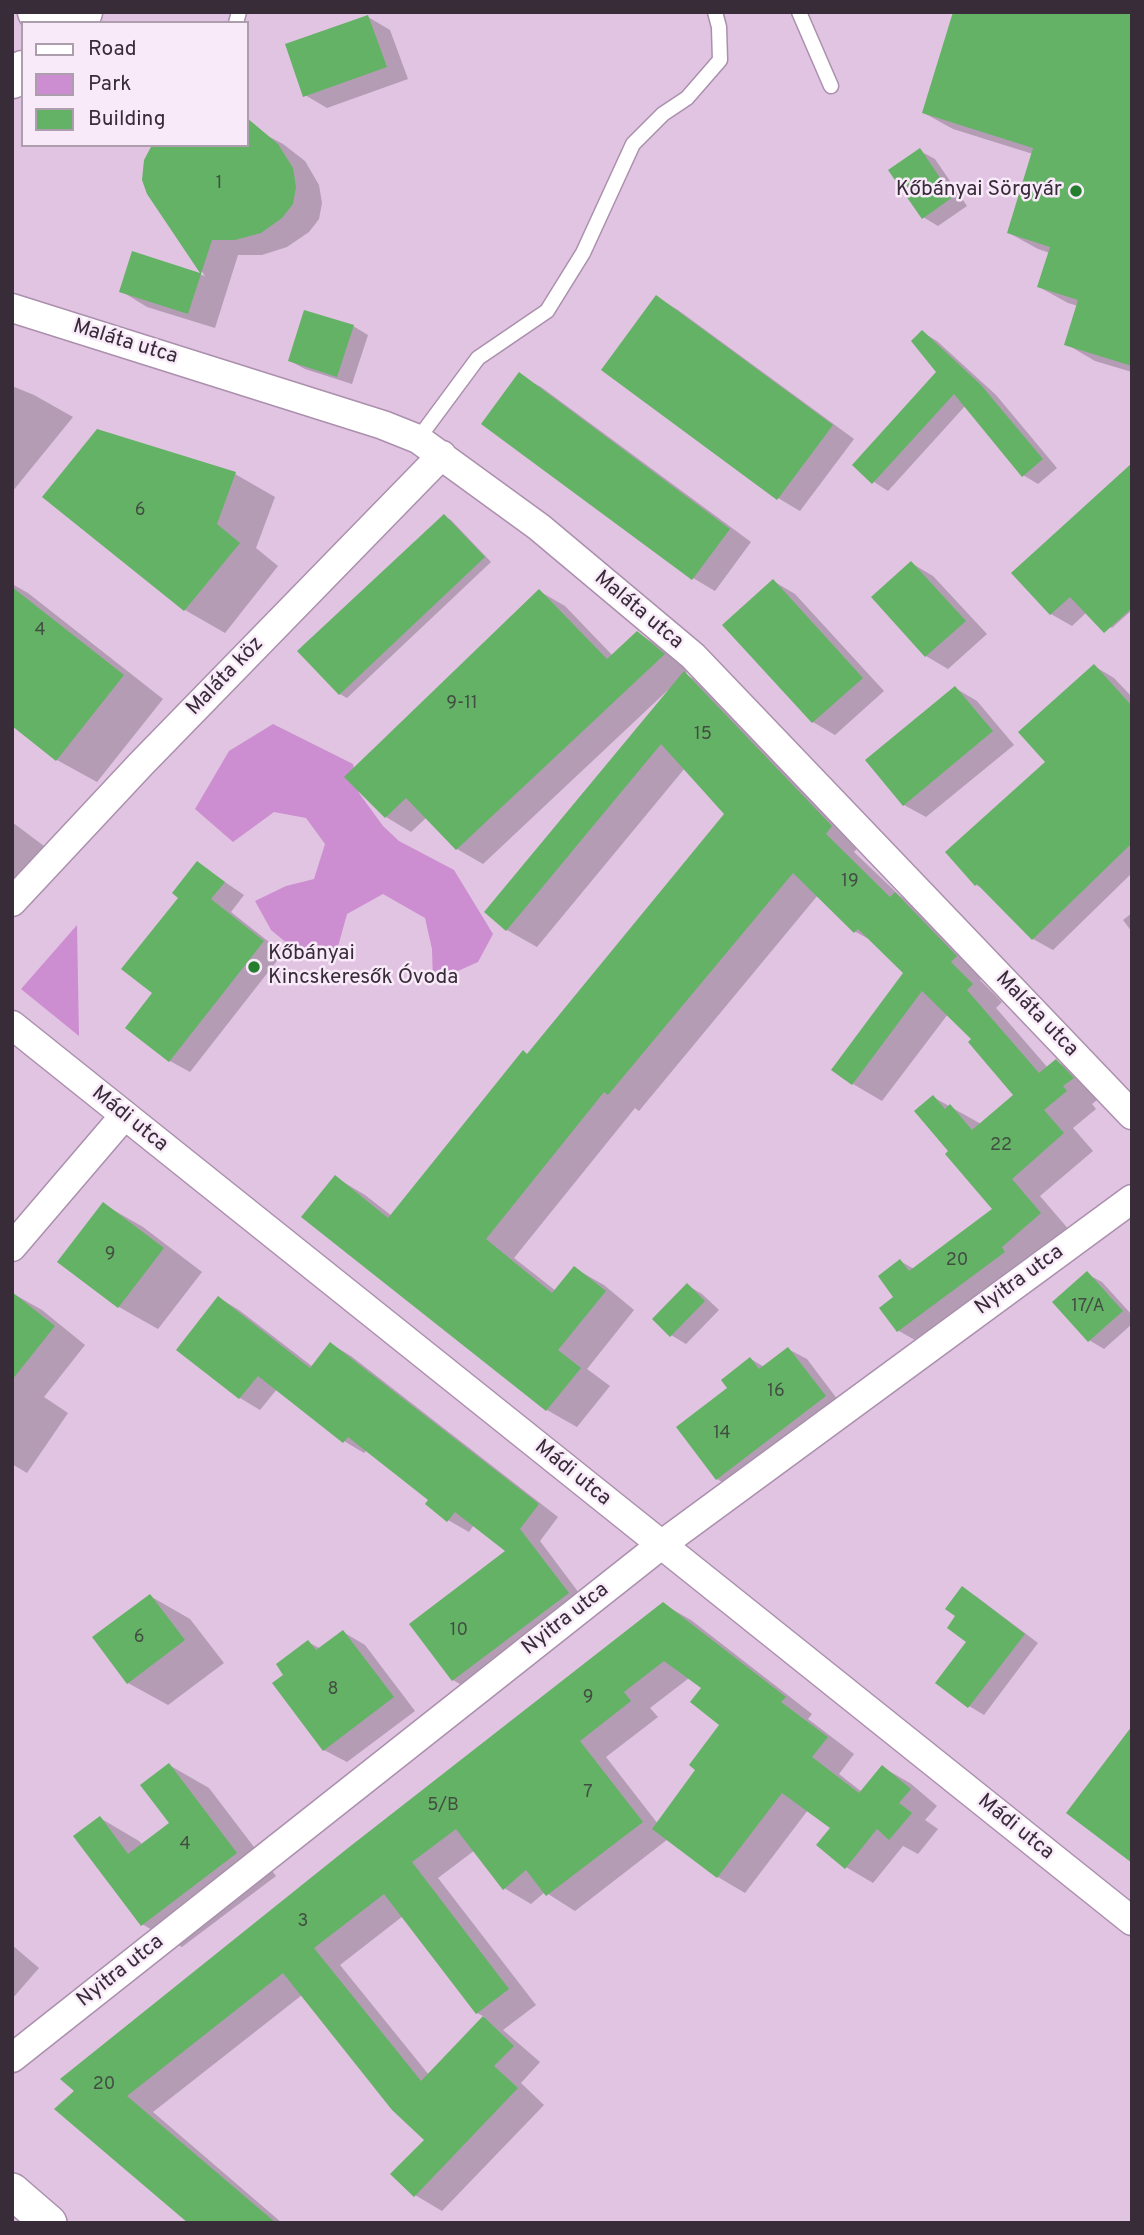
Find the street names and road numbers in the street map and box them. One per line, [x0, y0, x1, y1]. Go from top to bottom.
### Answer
street label: Maláta utca [69, 315, 181, 371]
street label: Maláta utca [588, 566, 688, 656]
street label: Maláta köz [182, 632, 270, 722]
street label: Maláta utca [989, 967, 1083, 1063]
street label: Mádi utca [86, 1082, 172, 1158]
street label: Nyitra utca [971, 1241, 1069, 1321]
street label: Mádi utca [529, 1436, 615, 1512]
street label: Nyitra utca [518, 1578, 614, 1662]
street label: Mádi utca [972, 1790, 1058, 1866]
street label: Nyitra utca [73, 1930, 169, 2014]

